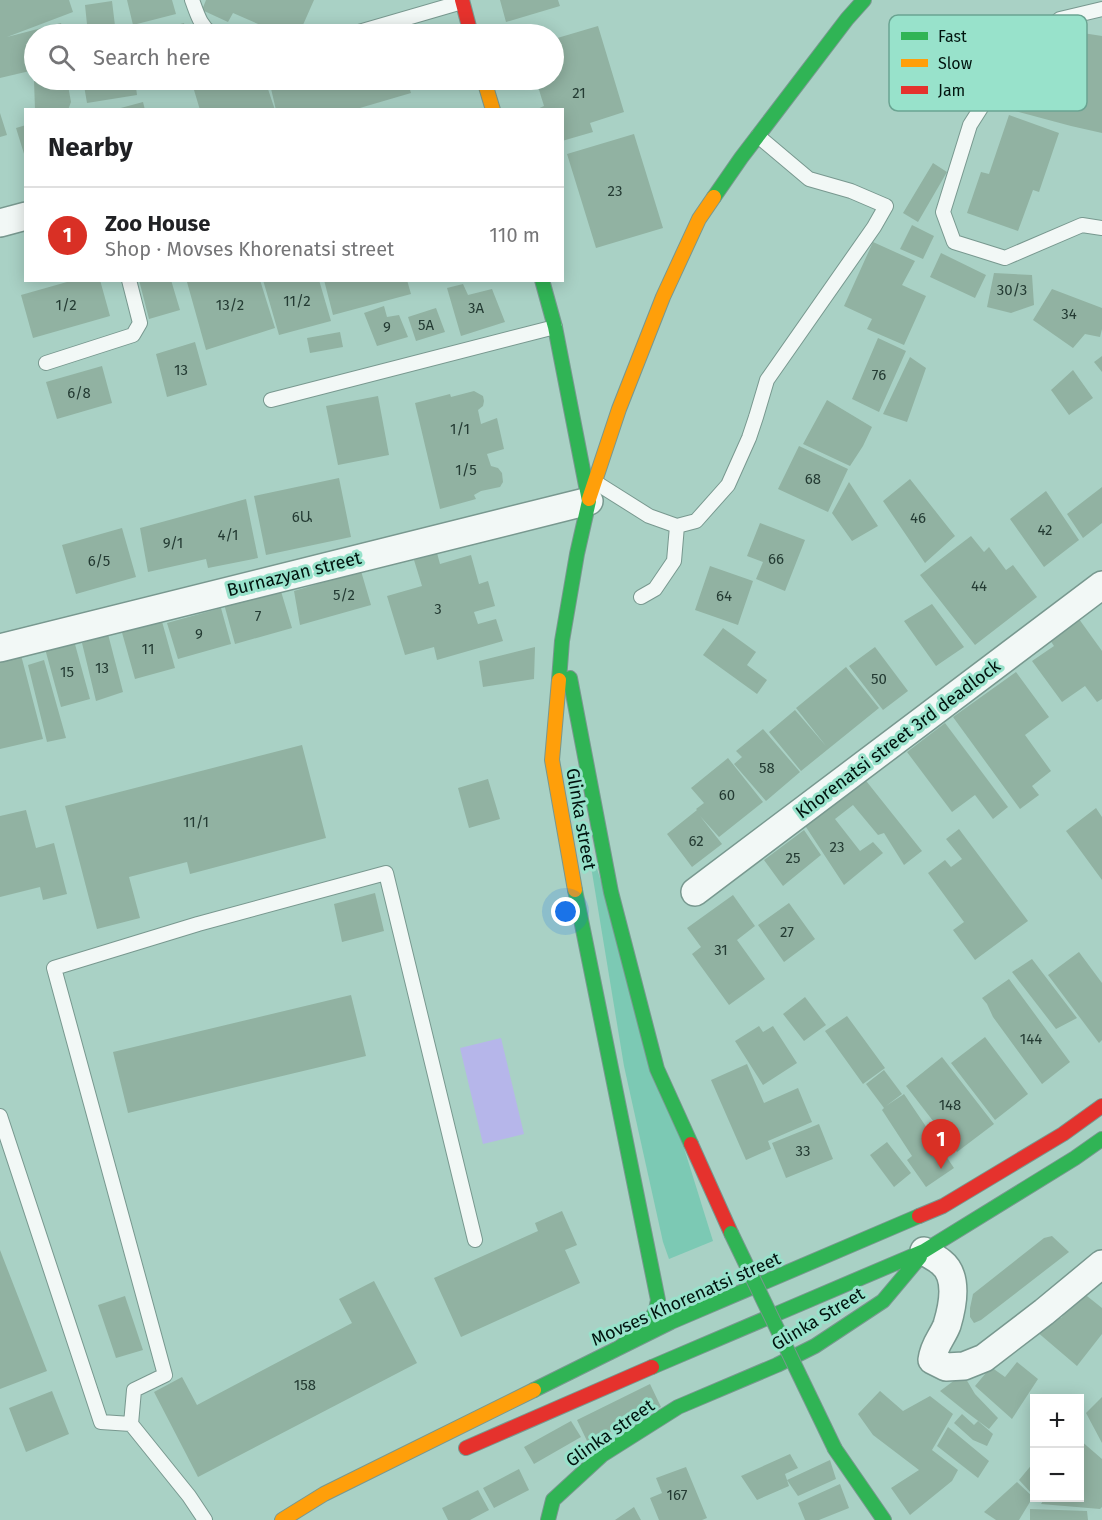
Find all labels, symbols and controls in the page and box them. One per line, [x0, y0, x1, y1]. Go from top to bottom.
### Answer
legend [889, 15, 1087, 111]
search box [24, 24, 564, 90]
text: Fast [938, 27, 967, 46]
icon: search [45, 41, 78, 74]
text: Search here [93, 44, 211, 71]
text: Slow [938, 54, 973, 73]
text: Jam [938, 81, 965, 100]
house number: 21 [572, 84, 586, 102]
text: Nearby [48, 132, 133, 163]
house number: 23 [608, 182, 622, 200]
text: Zoo House [105, 210, 210, 237]
text: 1 [63, 223, 72, 247]
text: 110 m [489, 223, 540, 247]
text: Shop · Movses Khorenatsi street [105, 237, 394, 261]
house number: 30/3 [997, 281, 1027, 299]
house number: 11/2 [283, 292, 311, 310]
house number: 1/2 [55, 296, 77, 314]
house number: 13/2 [216, 296, 244, 314]
house number: 3A [468, 299, 484, 317]
house number: 34 [1061, 305, 1077, 323]
house number: 5A [418, 316, 434, 334]
house number: 9 [383, 318, 391, 336]
house number: 13 [174, 361, 188, 379]
house number: 76 [872, 366, 886, 384]
house number: 6/8 [67, 384, 91, 402]
house number: 1/1 [450, 420, 470, 438]
house number: 1/5 [455, 461, 477, 479]
house number: 68 [805, 470, 821, 488]
house number: 6Ա [292, 508, 313, 526]
house number: 46 [910, 509, 926, 527]
house number: 42 [1037, 521, 1053, 539]
house number: 4/1 [217, 526, 239, 544]
house number: 9/1 [163, 534, 183, 552]
street label: Burnazyan street [225, 547, 364, 601]
house number: 66 [768, 550, 784, 568]
house number: 6/5 [88, 552, 110, 570]
house number: 44 [971, 577, 987, 595]
house number: 5/2 [333, 586, 355, 604]
house number: 64 [716, 587, 732, 605]
house number: 3 [434, 600, 442, 618]
house number: 7 [255, 607, 262, 625]
house number: 9 [195, 625, 203, 643]
house number: 11 [142, 640, 154, 658]
street label: Khorenatsi street 3rd deadlock [791, 654, 1005, 823]
house number: 13 [95, 659, 109, 677]
house number: 15 [60, 663, 74, 681]
house number: 50 [871, 670, 887, 688]
house number: 58 [759, 759, 775, 777]
street label: Glinka street [561, 766, 601, 872]
house number: 60 [719, 786, 735, 804]
house number: 11/1 [183, 813, 209, 831]
house number: 62 [688, 832, 704, 850]
house number: 23 [830, 838, 844, 856]
house number: 25 [786, 849, 800, 867]
your location [551, 897, 580, 926]
house number: 27 [780, 923, 794, 941]
house number: 31 [714, 941, 728, 959]
house number: 144 [1020, 1030, 1042, 1048]
house number: 148 [939, 1096, 961, 1114]
pin: 1 [922, 1120, 960, 1169]
house number: 33 [796, 1142, 810, 1160]
street label: Movses Khorenatsi street [588, 1247, 785, 1351]
street label: Glinka Street [768, 1282, 869, 1355]
house number: 158 [294, 1376, 316, 1394]
street label: Glinka street [561, 1394, 659, 1472]
map controls [1030, 1394, 1084, 1502]
button: + [1030, 1394, 1084, 1448]
button: − [1030, 1448, 1084, 1502]
house number: 167 [667, 1486, 688, 1504]

